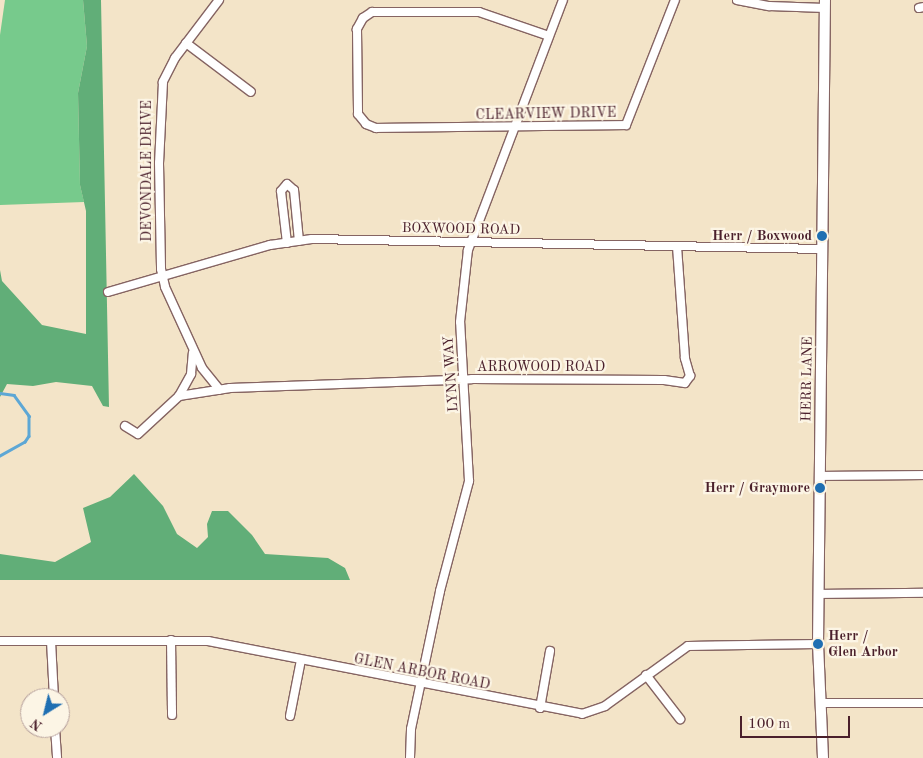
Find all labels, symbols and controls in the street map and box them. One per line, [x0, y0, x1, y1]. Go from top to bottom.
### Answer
street label: DEVONDALE DRIVE [139, 100, 155, 242]
street label: CLEARVIEW DRIVE [475, 104, 617, 124]
street label: BOXWOOD ROAD [402, 220, 520, 238]
place label: Herr / Boxwood [712, 228, 812, 244]
marker: Herr / Boxwood [816, 230, 828, 242]
street label: LYNN WAY [440, 335, 462, 413]
street label: HERR LANE [798, 336, 816, 422]
street label: ARROWOOD ROAD [477, 359, 605, 375]
place label: Herr / Graymore [704, 480, 810, 496]
marker: Herr / Graymore [814, 482, 826, 494]
place label: Herr / Glen Arbor [828, 628, 898, 660]
marker: Herr / Glen Arbor [812, 638, 824, 650]
street label: GLEN ARBOR ROAD [352, 651, 492, 693]
north arrow [20, 688, 70, 738]
scale bar [743, 706, 853, 738]
text: N [28, 716, 45, 733]
text: 100 m [748, 717, 790, 732]

